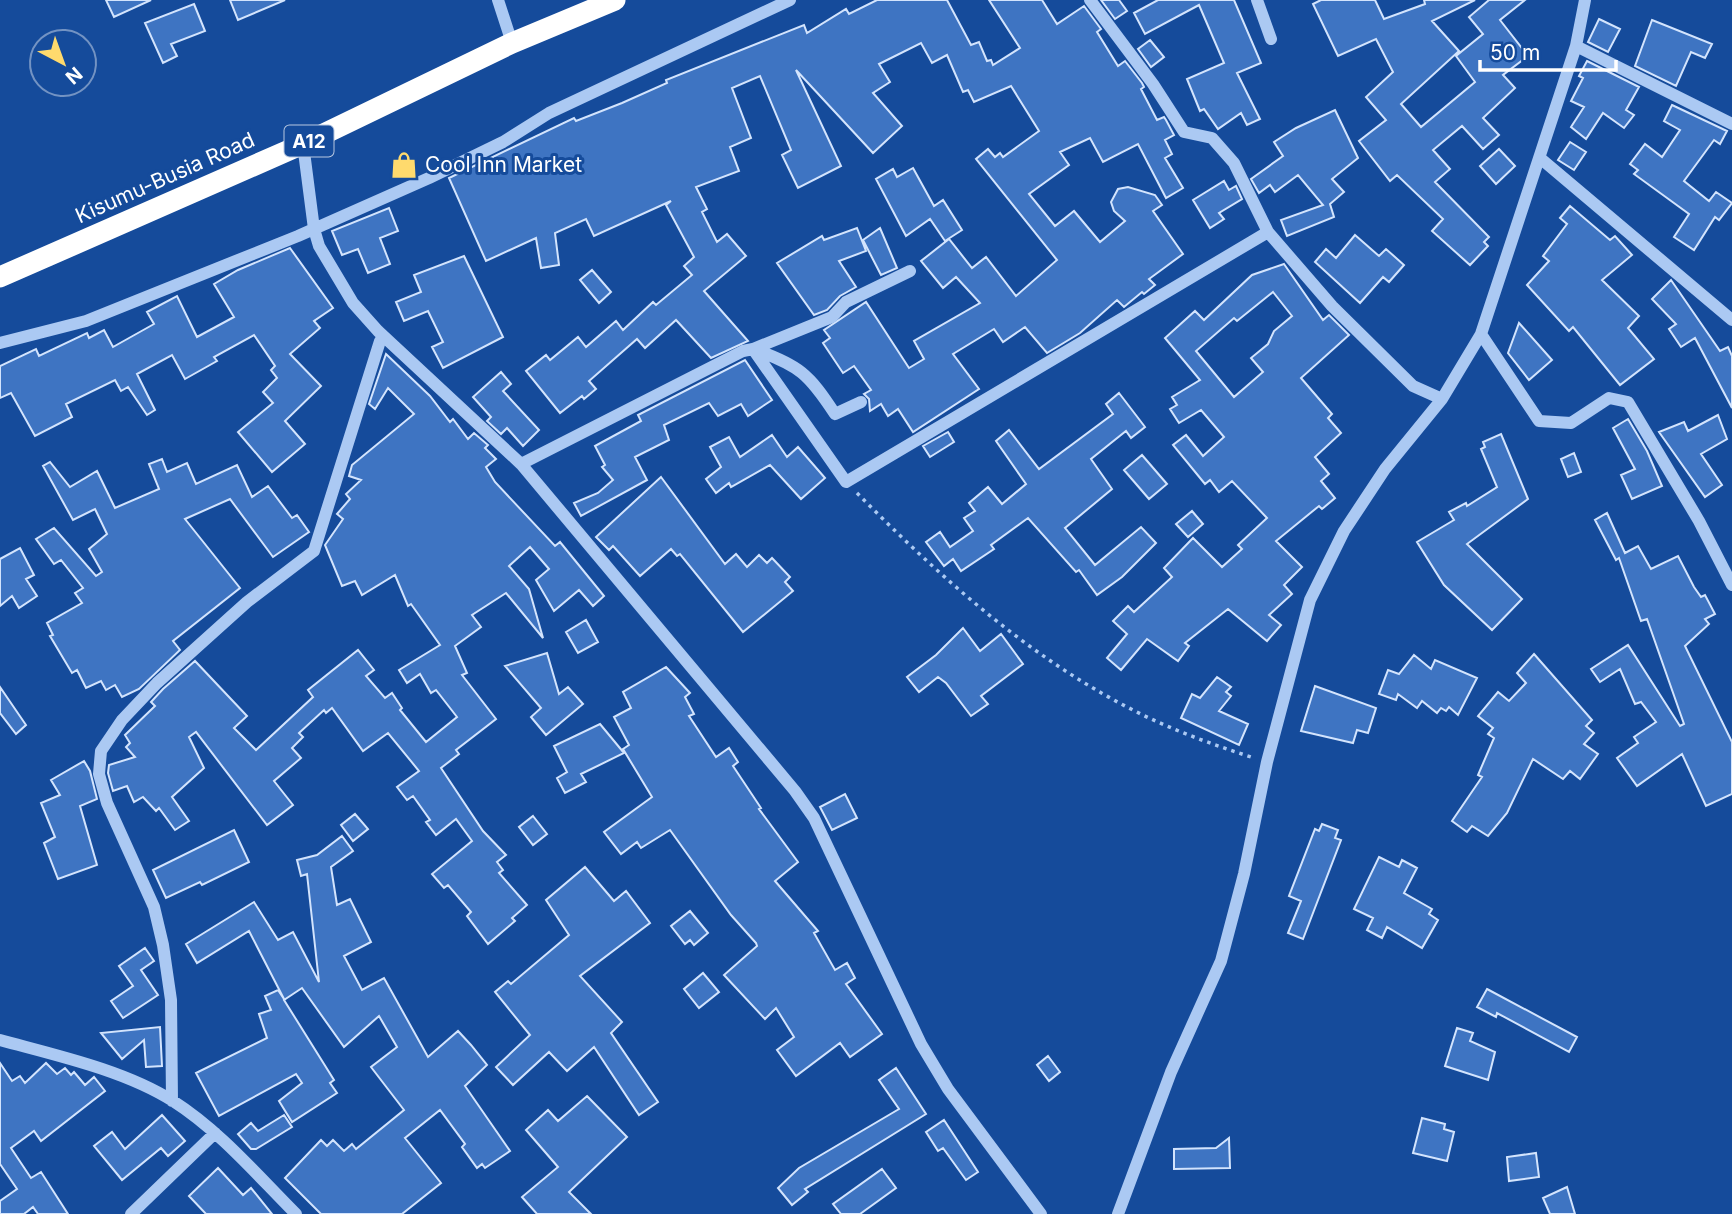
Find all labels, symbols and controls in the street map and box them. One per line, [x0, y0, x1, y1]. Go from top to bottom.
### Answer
north arrow [28, 28, 98, 98]
scale bar [1480, 28, 1616, 72]
text: 50 m [1490, 40, 1540, 65]
text: N [61, 62, 87, 89]
road number: A12 [284, 125, 334, 156]
street label: Kisumu-Busia Road [71, 127, 258, 228]
shop icon: Cool Inn Market [389, 150, 419, 180]
place label: Cool Inn Market [425, 152, 582, 177]

